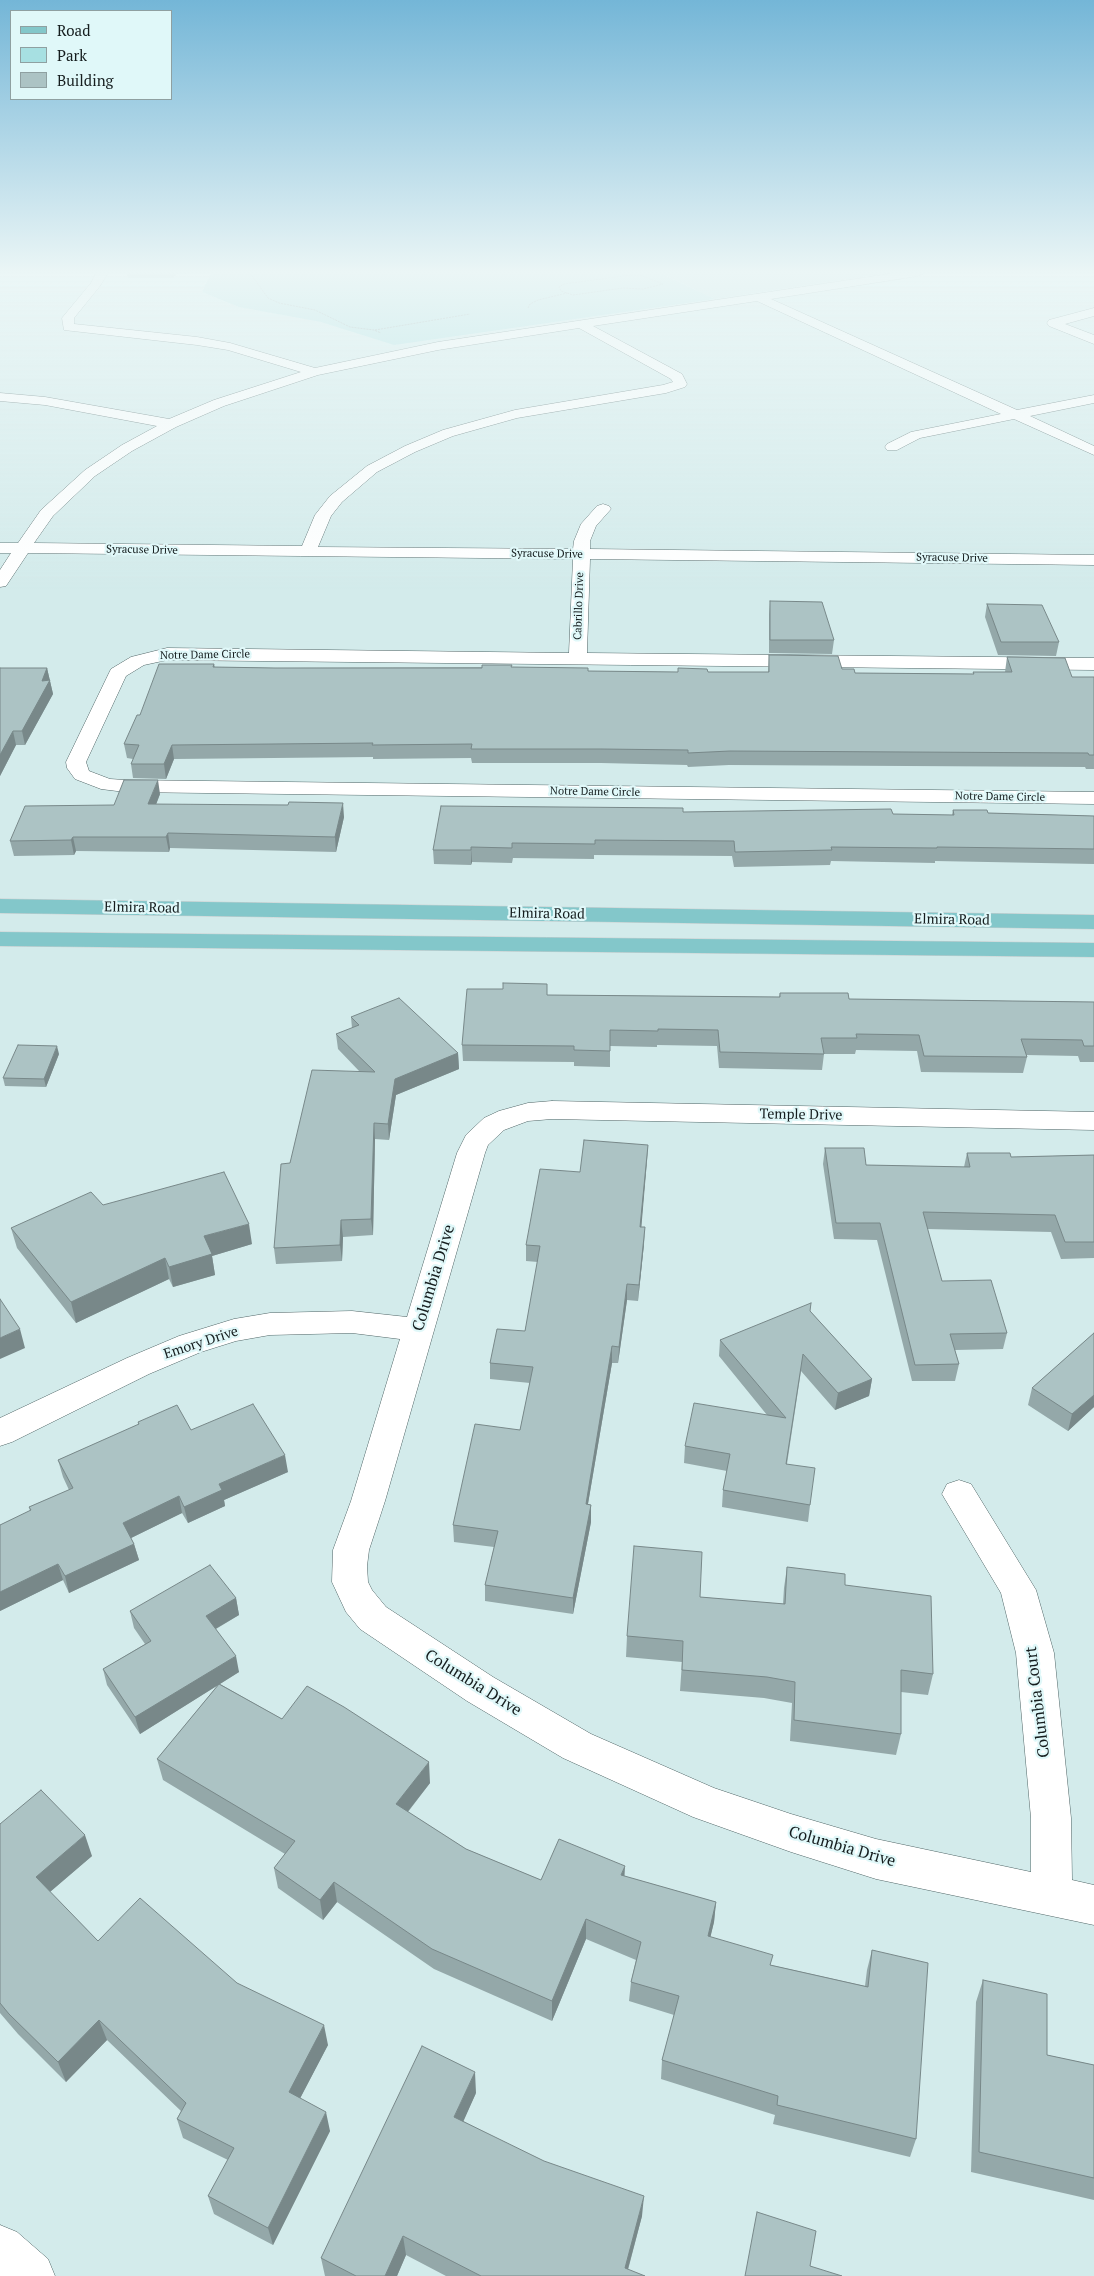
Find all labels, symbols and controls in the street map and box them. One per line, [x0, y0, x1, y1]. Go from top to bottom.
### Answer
legend [10, 10, 172, 100]
text: Road [57, 20, 90, 40]
text: Park [57, 45, 87, 65]
text: Building [57, 70, 114, 90]
street label: Syracuse Drive [106, 543, 178, 557]
street label: Syracuse Drive [511, 547, 583, 561]
street label: Syracuse Drive [916, 551, 988, 565]
street label: Cabrillo Drive [571, 572, 587, 640]
street label: Notre Dame Circle [160, 648, 250, 662]
street label: Notre Dame Circle [550, 785, 640, 799]
street label: Notre Dame Circle [955, 790, 1045, 804]
street label: Elmira Road [104, 899, 180, 917]
street label: Elmira Road [509, 905, 585, 923]
street label: Elmira Road [914, 911, 990, 929]
street label: Temple Drive [759, 1106, 843, 1124]
street label: Columbia Drive [409, 1222, 459, 1334]
street label: Emory Drive [162, 1323, 240, 1363]
street label: Columbia Court [1022, 1645, 1054, 1759]
street label: Columbia Drive [421, 1646, 525, 1720]
street label: Columbia Drive [786, 1823, 898, 1871]

